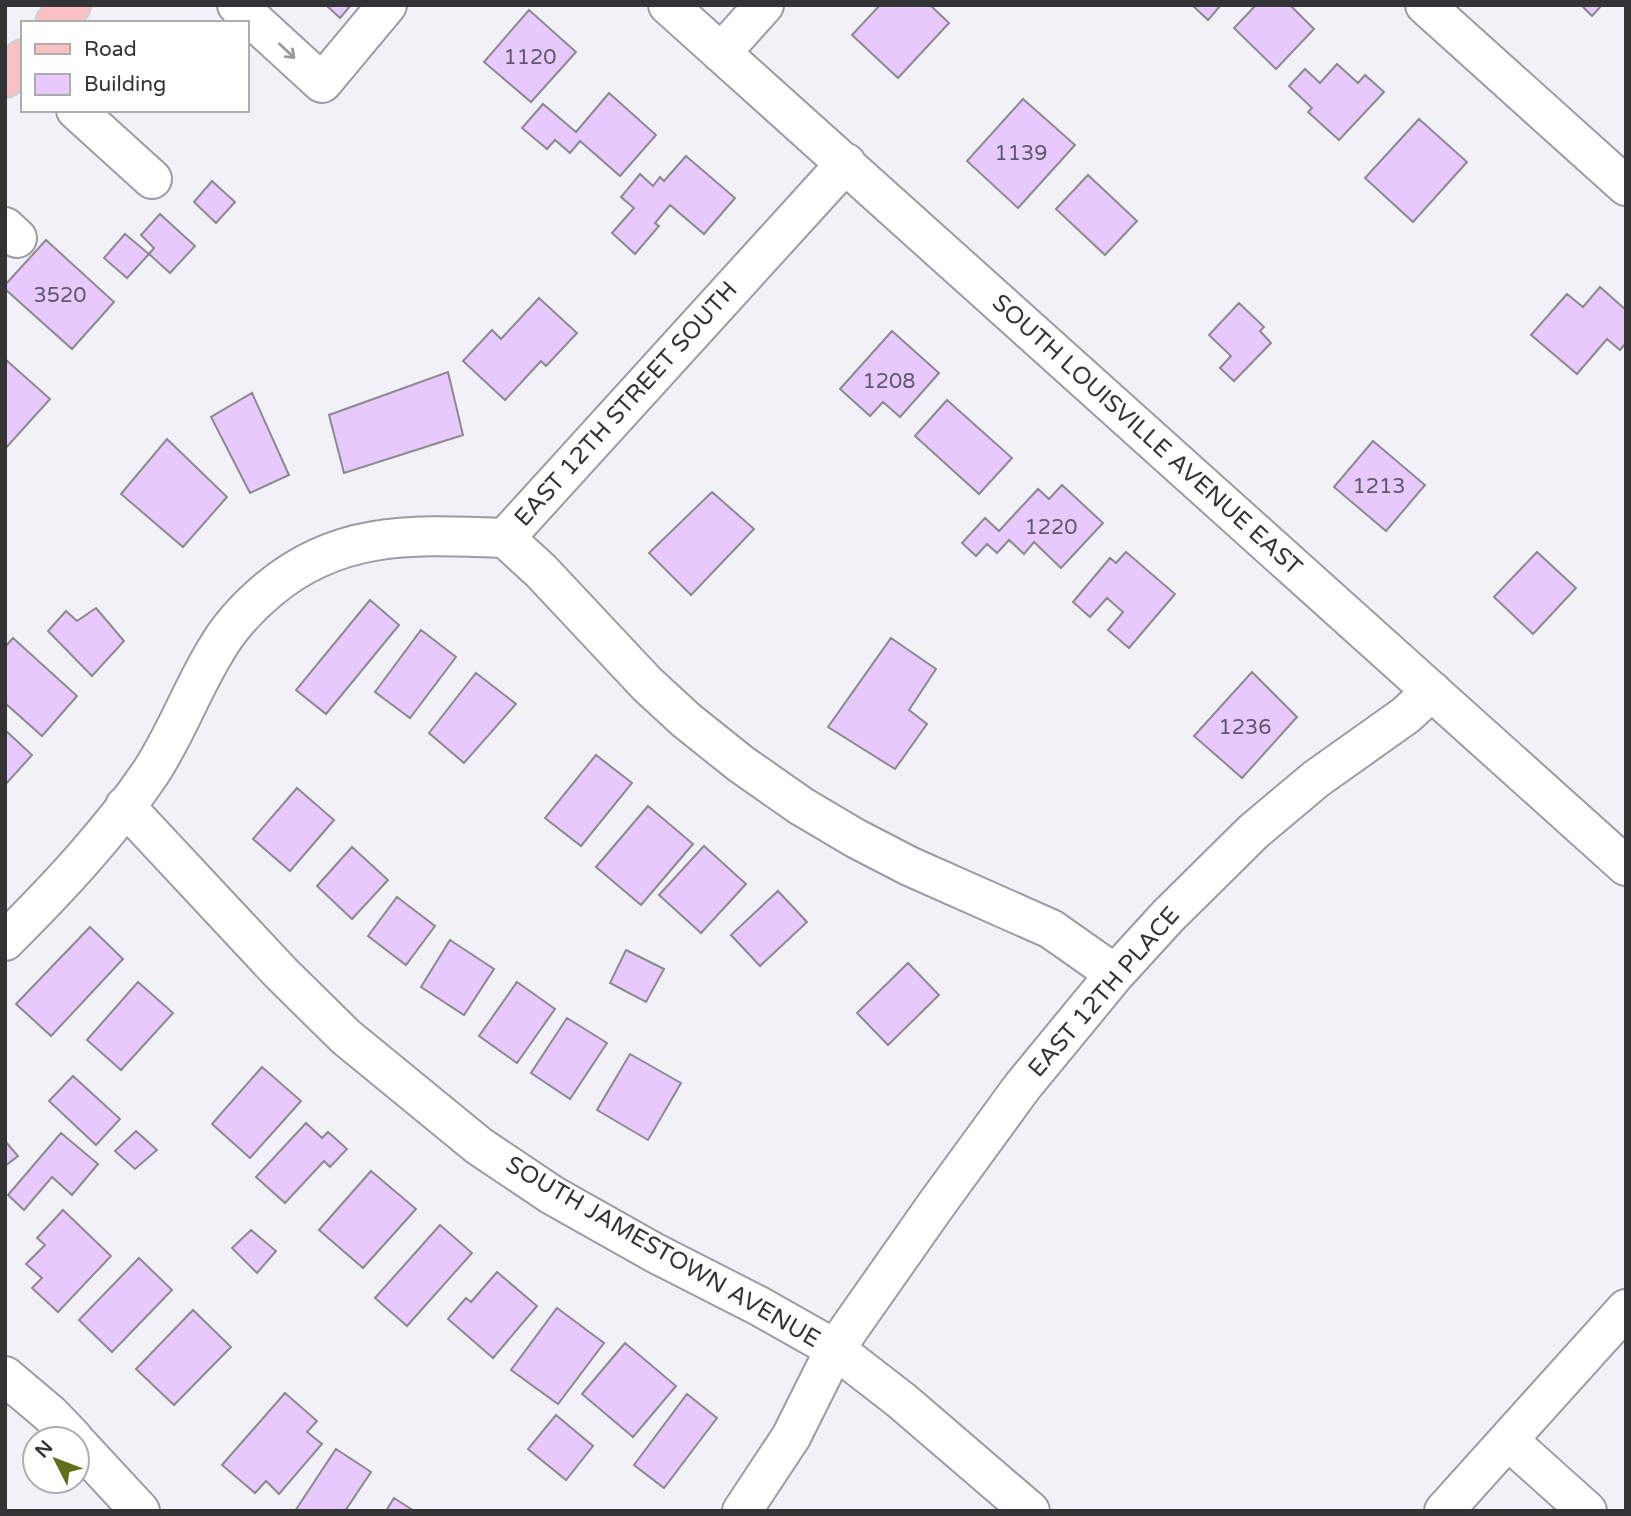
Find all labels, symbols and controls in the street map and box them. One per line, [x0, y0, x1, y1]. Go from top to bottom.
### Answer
legend [21, 21, 248, 112]
text: Road [84, 37, 137, 62]
one-way arrow [278, 43, 295, 60]
house number: 1120 [504, 45, 556, 70]
text: Building [84, 72, 166, 97]
house number: 1139 [995, 141, 1047, 166]
street label: EAST 12TH STREET SOUTH [508, 276, 744, 532]
house number: 3520 [34, 283, 86, 308]
street label: SOUTH LOUISVILLE AVENUE EAST [986, 288, 1308, 582]
house number: 1208 [863, 369, 915, 394]
house number: 1213 [1353, 474, 1405, 499]
house number: 1220 [1025, 515, 1077, 540]
house number: 1236 [1219, 715, 1271, 740]
street label: EAST 12TH PLACE [1022, 901, 1186, 1083]
street label: SOUTH JAMESTOWN AVENUE [501, 1150, 825, 1354]
north arrow [21, 1425, 91, 1495]
text: N [31, 1436, 57, 1462]

